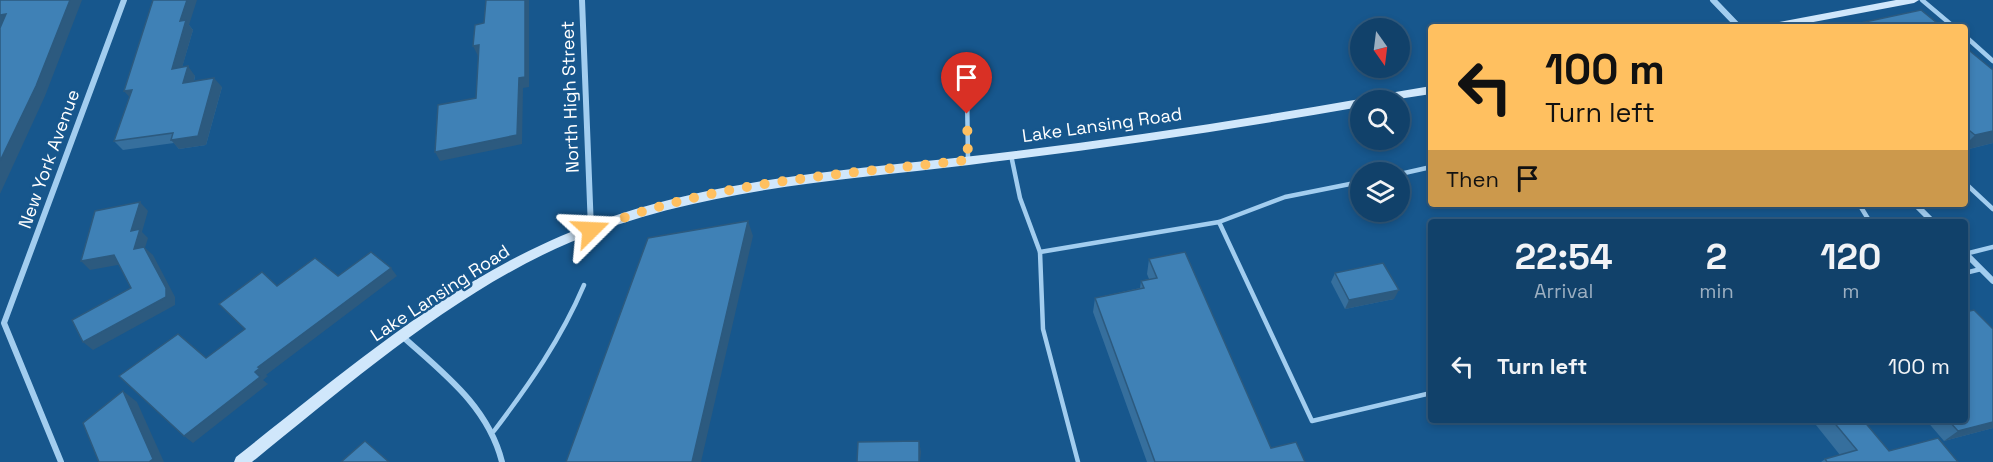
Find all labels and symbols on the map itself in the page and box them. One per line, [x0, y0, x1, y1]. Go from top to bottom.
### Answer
north arrow [1350, 18, 1410, 78]
street label: North High Street [555, 21, 584, 173]
pin [941, 52, 992, 114]
street label: New York Avenue [13, 86, 84, 231]
street label: Lake Lansing Road [1021, 102, 1183, 147]
position arrow [559, 198, 623, 262]
street label: Lake Lansing Road [366, 239, 514, 346]

